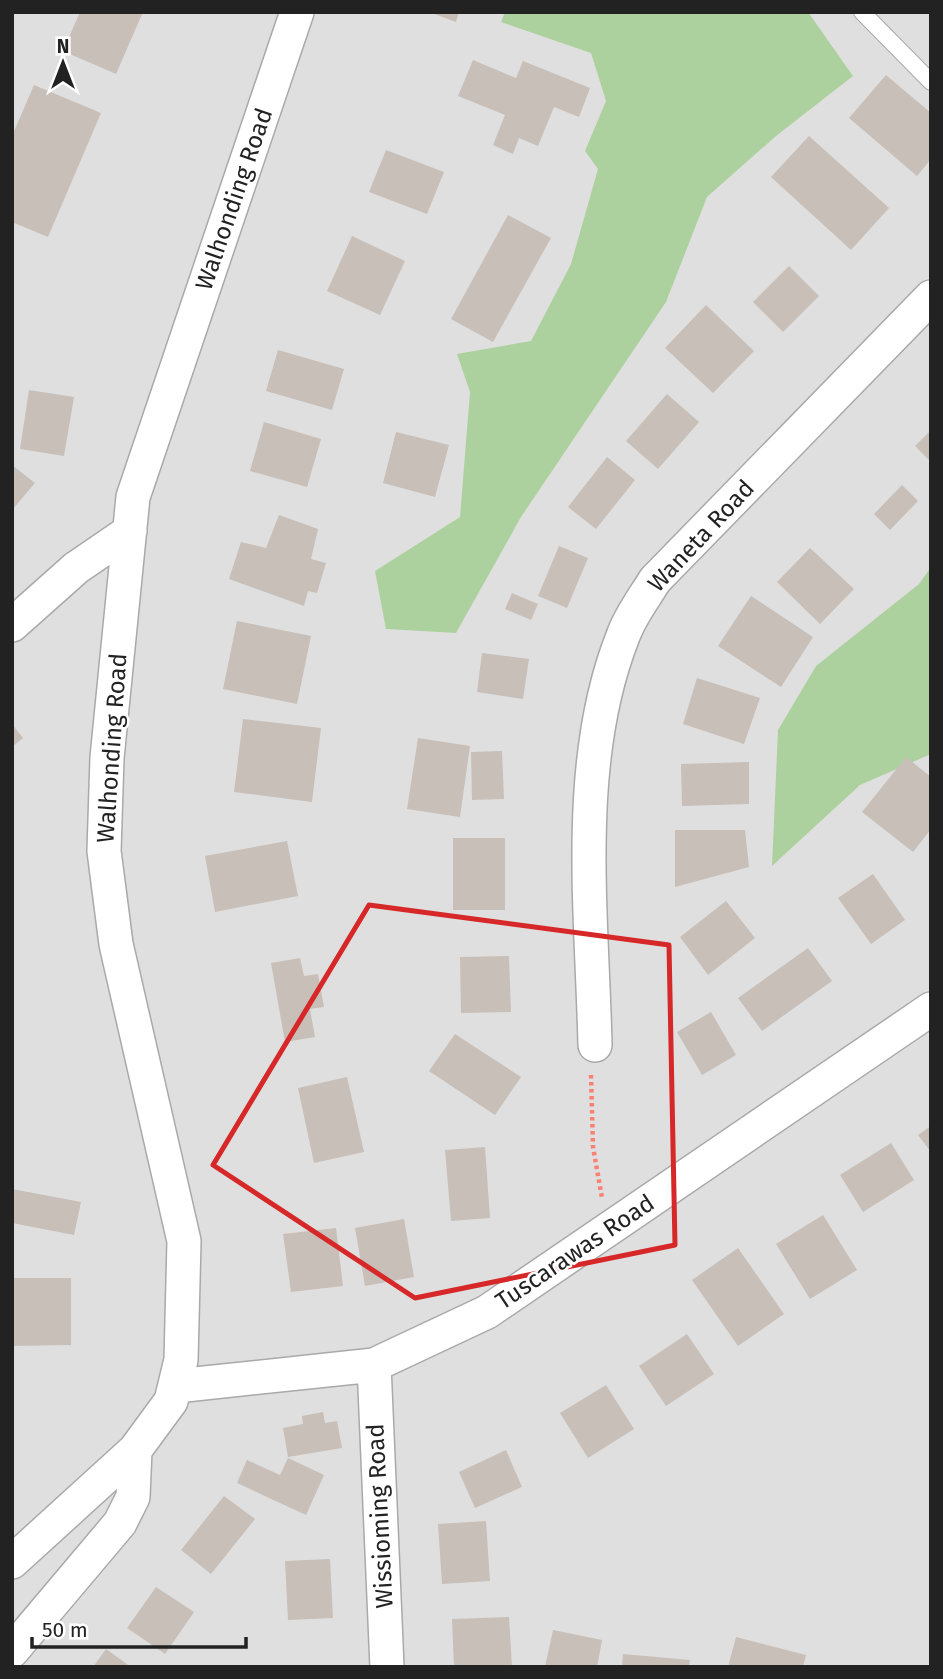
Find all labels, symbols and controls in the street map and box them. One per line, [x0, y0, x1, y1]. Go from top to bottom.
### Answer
north arrow [28, 28, 98, 98]
text: N [57, 35, 69, 58]
street label: Walhonding Road [190, 104, 278, 294]
street label: Waneta Road [642, 474, 760, 598]
street label: Walhonding Road [91, 652, 133, 844]
street label: Tuscarawas Road [491, 1189, 659, 1315]
street label: Wissioming Road [361, 1423, 399, 1609]
scale bar [32, 1606, 245, 1650]
text: 50 m [42, 1617, 88, 1643]

